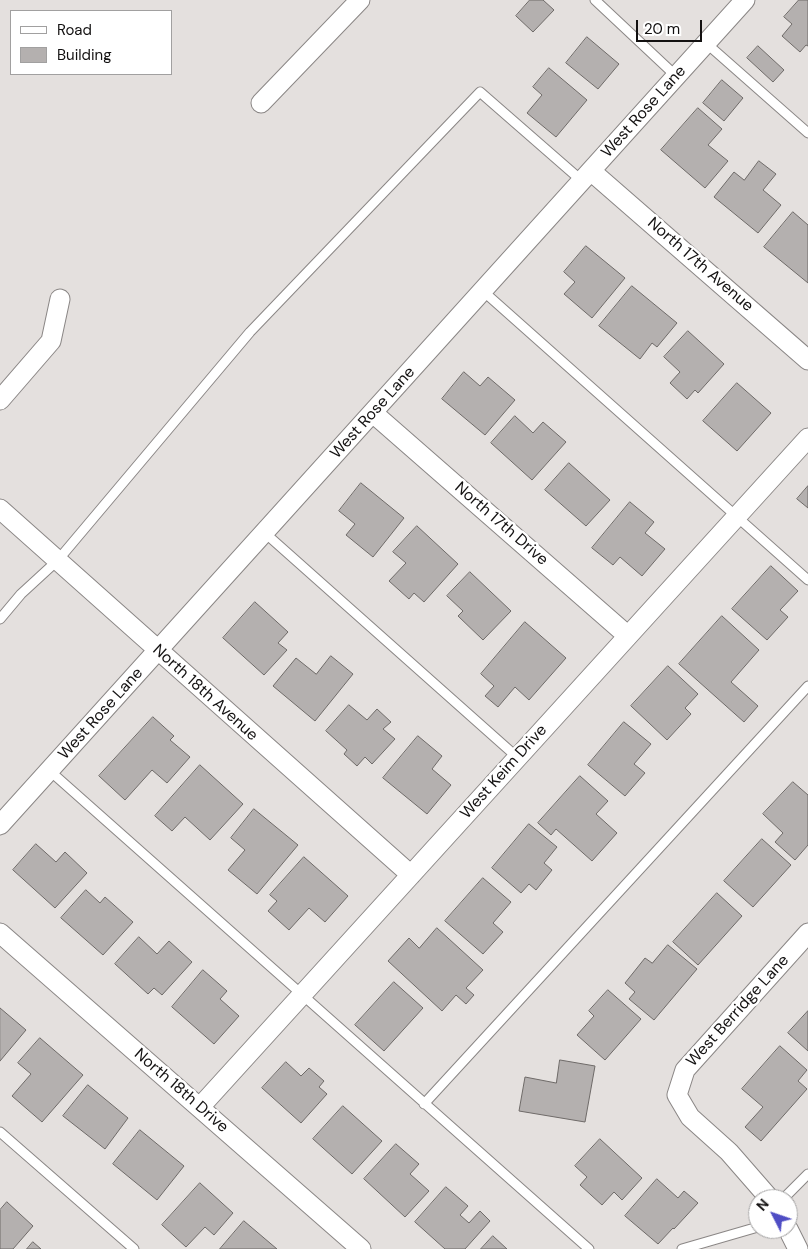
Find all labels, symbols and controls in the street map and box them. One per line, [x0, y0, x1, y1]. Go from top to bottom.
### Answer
legend [10, 10, 172, 75]
scale bar [638, 10, 704, 42]
text: 20 m [644, 19, 680, 39]
text: Road [57, 20, 92, 40]
text: Building [57, 45, 112, 65]
street label: West Rose Lane [598, 62, 690, 162]
street label: North 17th Avenue [643, 214, 757, 316]
street label: West Rose Lane [327, 363, 419, 463]
street label: North 17th Drive [450, 478, 552, 570]
street label: North 18th Avenue [148, 641, 262, 745]
street label: West Rose Lane [55, 664, 147, 764]
street label: West Keim Drive [457, 721, 551, 823]
street label: West Berridge Lane [683, 951, 793, 1071]
street label: North 18th Drive [130, 1045, 232, 1137]
north arrow [748, 1189, 798, 1239]
text: N [752, 1195, 773, 1215]

